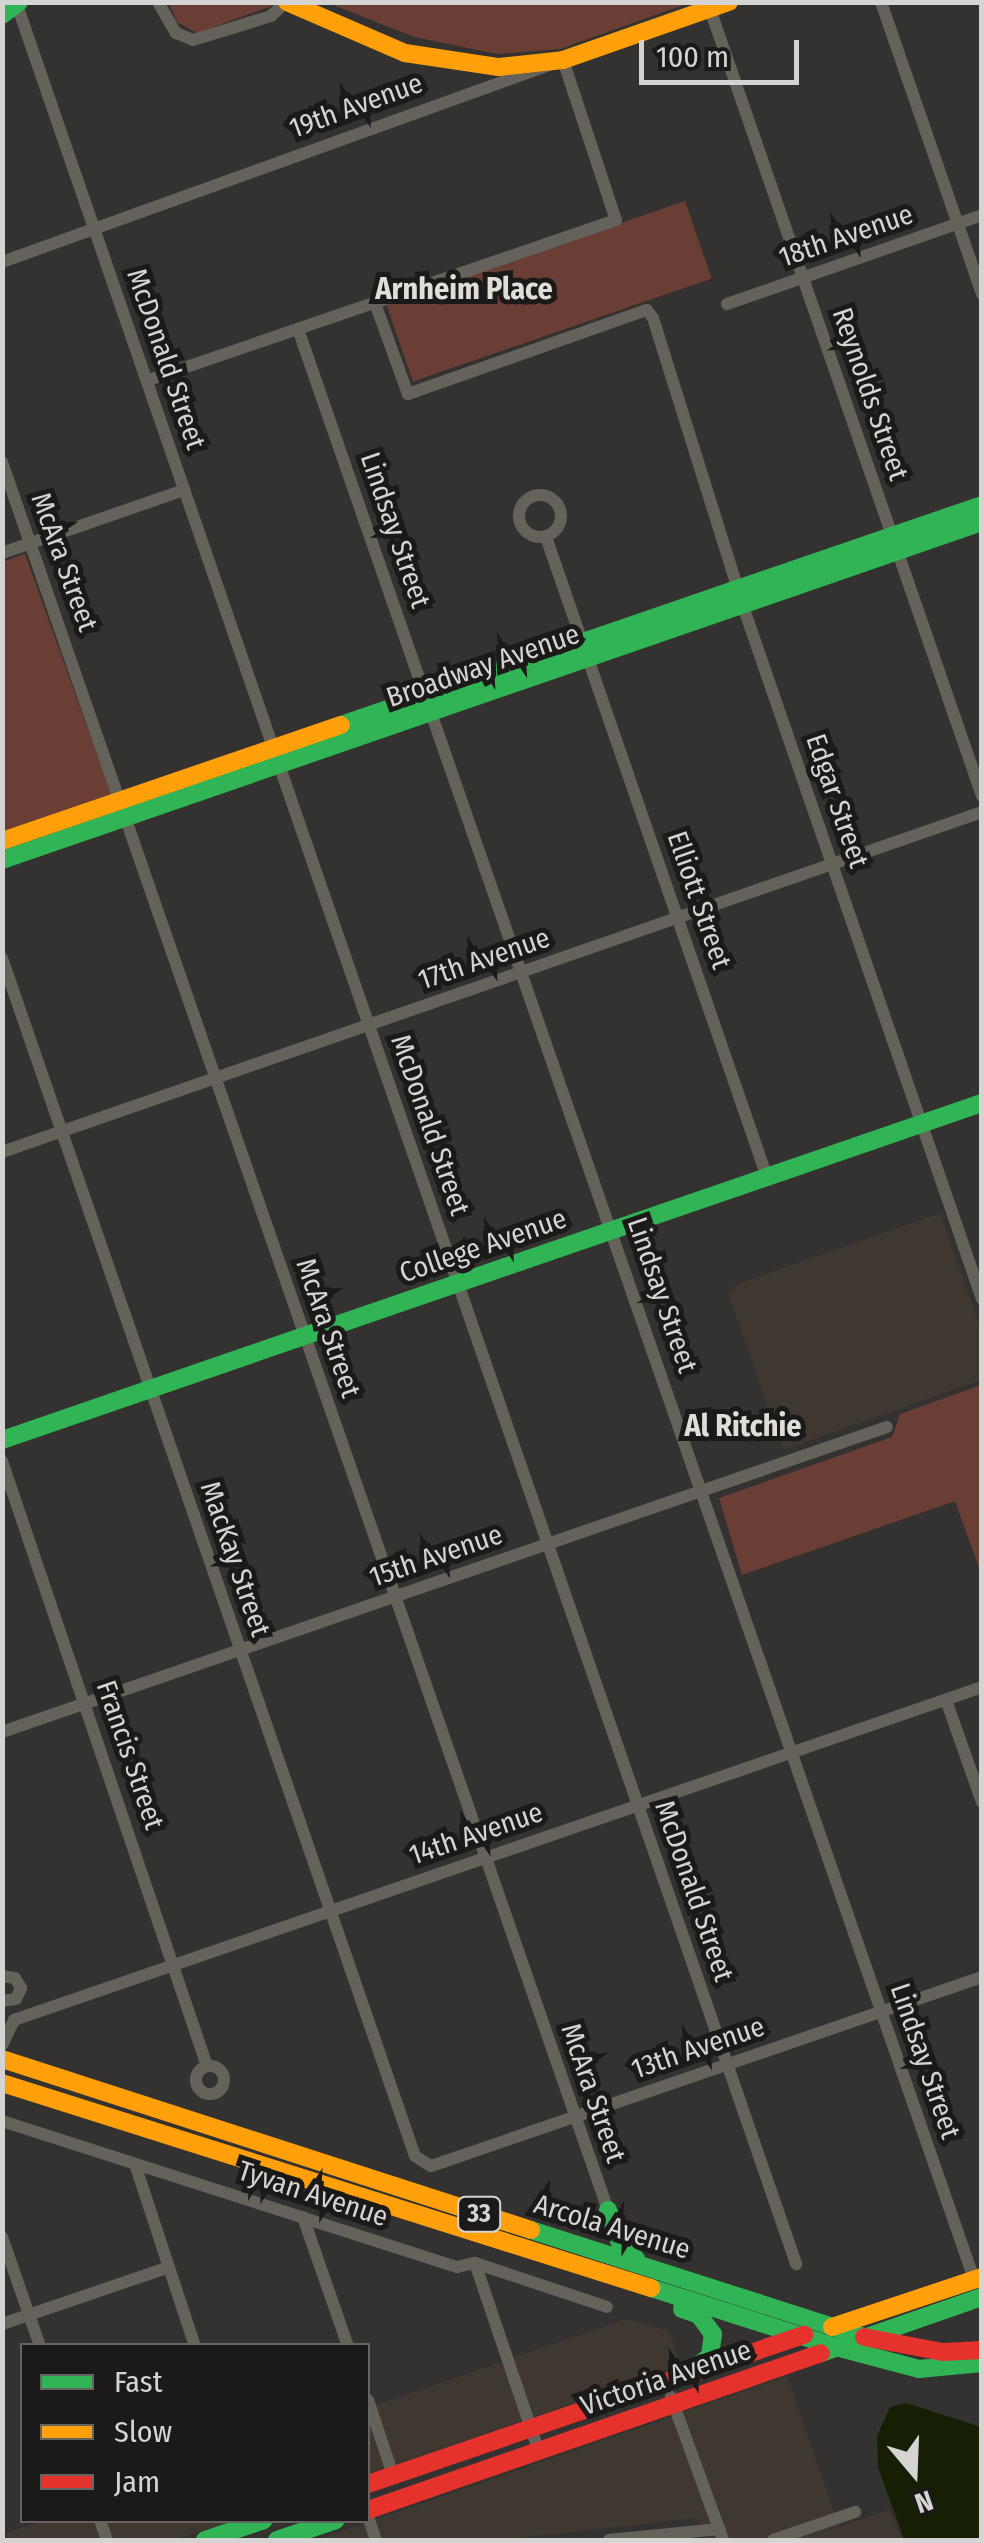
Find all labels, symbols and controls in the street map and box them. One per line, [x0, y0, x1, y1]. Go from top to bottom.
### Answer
scale bar [644, 20, 804, 82]
text: 100 m [656, 39, 729, 75]
street label: 19th Avenue [285, 66, 427, 146]
street label: 18th Avenue [775, 197, 917, 275]
street label: McDonald Street [119, 264, 213, 454]
district label: Arnheim Place [375, 271, 553, 307]
street label: Reynolds Street [825, 303, 915, 485]
street label: Lindsay Street [353, 448, 437, 612]
street label: McAra Street [23, 488, 105, 636]
street label: Broadway Avenue [382, 617, 584, 715]
street label: Edgar Street [798, 730, 876, 872]
street label: Elliott Street [660, 827, 738, 973]
street label: 17th Avenue [414, 921, 554, 997]
street label: McDonald Street [383, 1030, 477, 1220]
street label: College Avenue [395, 1202, 571, 1290]
street label: Lindsay Street [620, 1213, 704, 1377]
street label: McAra Street [289, 1254, 367, 1402]
district label: Al Ritchie [684, 1408, 802, 1444]
street label: MacKay Street [193, 1477, 277, 1641]
street label: 15th Avenue [365, 1518, 507, 1594]
street label: Francis Street [89, 1676, 171, 1834]
street label: 14th Avenue [405, 1795, 547, 1873]
street label: McDonald Street [647, 1796, 741, 1986]
street label: Lindsay Street [883, 1979, 967, 2143]
street label: 13th Avenue [627, 2010, 769, 2086]
street label: McAra Street [554, 2019, 632, 2167]
street label: Tyvan Avenue [234, 2154, 392, 2234]
street label: Arcola Avenue [530, 2187, 694, 2267]
road number: 33 [456, 2194, 502, 2234]
street label: Victoria Avenue [576, 2333, 756, 2423]
legend [20, 2343, 370, 2523]
text: Fast [114, 2364, 162, 2400]
text: Slow [114, 2414, 172, 2450]
north arrow [864, 2423, 964, 2523]
text: Jam [114, 2464, 160, 2500]
text: N [911, 2484, 937, 2520]

